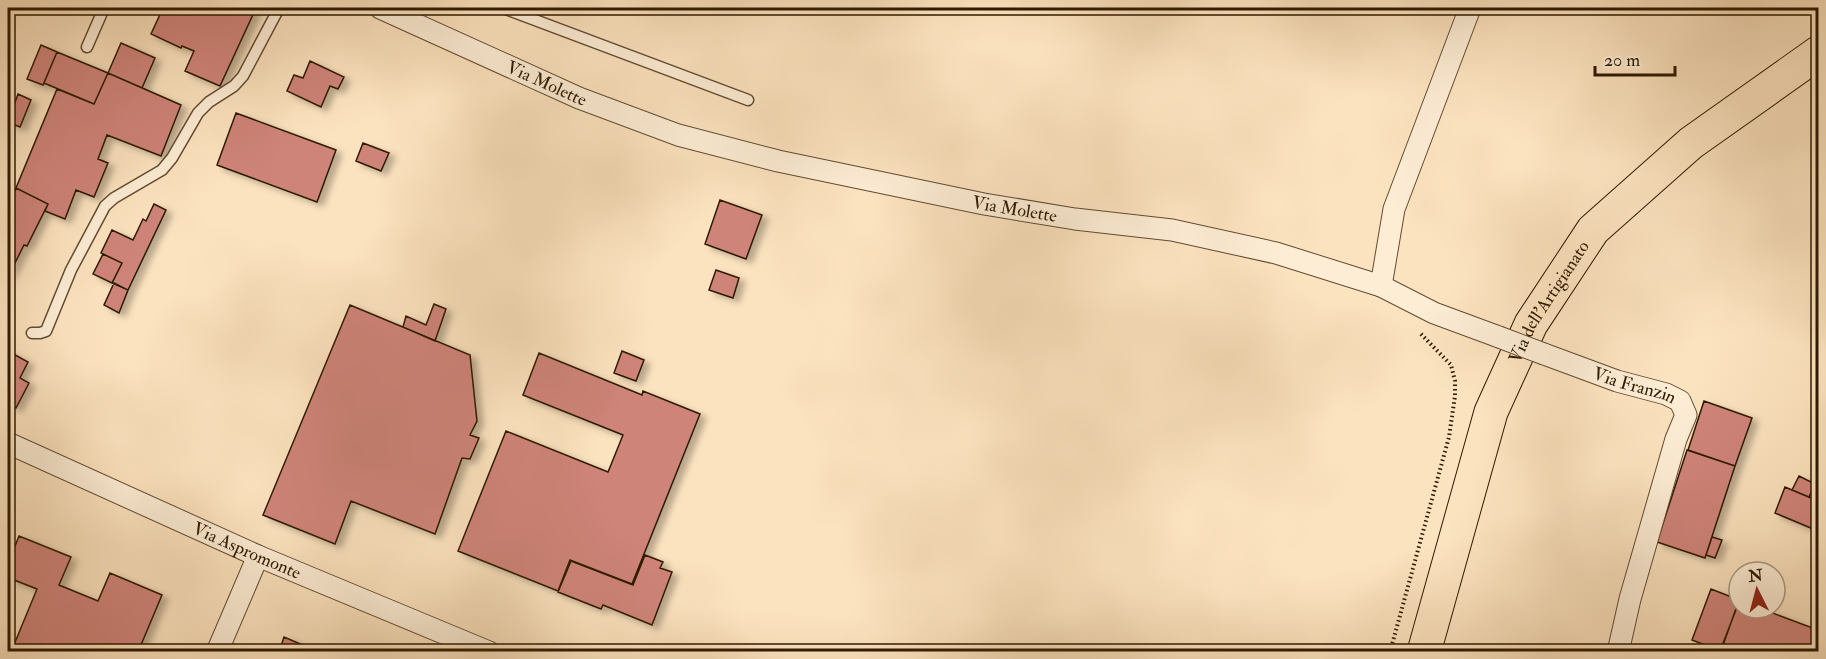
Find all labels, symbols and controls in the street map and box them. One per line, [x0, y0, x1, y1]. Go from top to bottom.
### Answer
scale bar [1595, 39, 1674, 77]
text: 20 m [1604, 49, 1640, 72]
street label: Via Molette [503, 56, 590, 112]
street label: Via Molette [970, 191, 1059, 228]
street label: Via dell'Artigianato [1504, 236, 1595, 367]
street label: Via Franzin [1590, 362, 1680, 409]
street label: Via Aspromonte [189, 517, 305, 585]
north arrow [1727, 560, 1787, 620]
text: N [1746, 565, 1764, 587]

